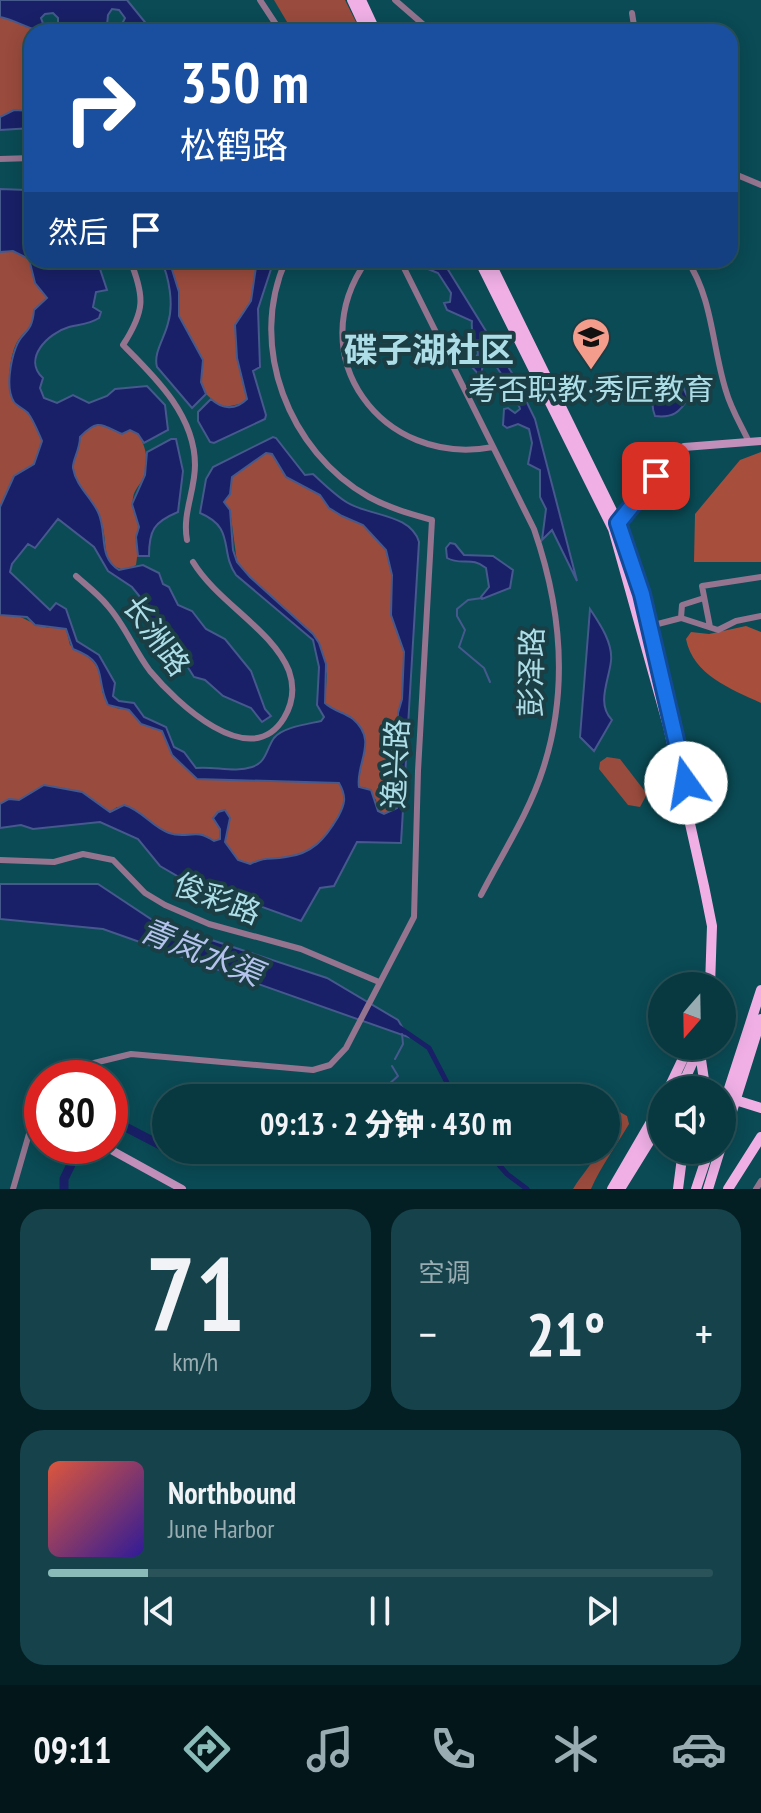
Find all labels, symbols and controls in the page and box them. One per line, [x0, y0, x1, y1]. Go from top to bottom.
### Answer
text: 350 m [180, 46, 309, 118]
icon: right [48, 56, 152, 160]
text: 松鹤路 [180, 121, 288, 168]
icon: arrive [124, 208, 168, 252]
text: 然后 [48, 212, 108, 251]
school or university icon: 考否职教·秀匠教育 [570, 316, 612, 371]
district label: 碟子湖社区 [344, 327, 514, 371]
place label: 考否职教·秀匠教育 [468, 369, 714, 408]
pin [622, 442, 690, 510]
icon: arrive [634, 454, 678, 498]
street label: 长洲路 [115, 587, 199, 683]
street label: 彭泽路 [510, 627, 551, 717]
street label: 逸兴路 [373, 718, 416, 810]
position arrow [644, 741, 728, 825]
street label: 俊彩路 [169, 863, 267, 932]
water label: 青岚水渠 [134, 908, 272, 996]
north arrow [648, 972, 736, 1060]
map controls [648, 972, 736, 1164]
speed limit sign: 80 [24, 1060, 128, 1164]
button: sound [648, 1076, 736, 1164]
text: 09:13 · 2 分钟 · 430 m [260, 1104, 512, 1143]
text: 71 [146, 1225, 245, 1360]
text: 空调 [419, 1256, 471, 1289]
text: 21° [526, 1295, 605, 1373]
text: − [419, 1305, 437, 1362]
text: + [695, 1305, 713, 1362]
text: km/h [172, 1345, 218, 1378]
text: Northbound [168, 1473, 296, 1512]
text: June Harbor [168, 1512, 274, 1545]
icon: previous [137, 1589, 181, 1633]
icon: pause [358, 1589, 402, 1633]
icon: next [580, 1589, 624, 1633]
icon: directions [179, 1721, 235, 1777]
icon: music [302, 1721, 358, 1777]
icon: phone [425, 1721, 481, 1777]
icon: climate [548, 1721, 604, 1777]
icon: car [671, 1721, 727, 1777]
text: 09:11 [34, 1726, 111, 1773]

